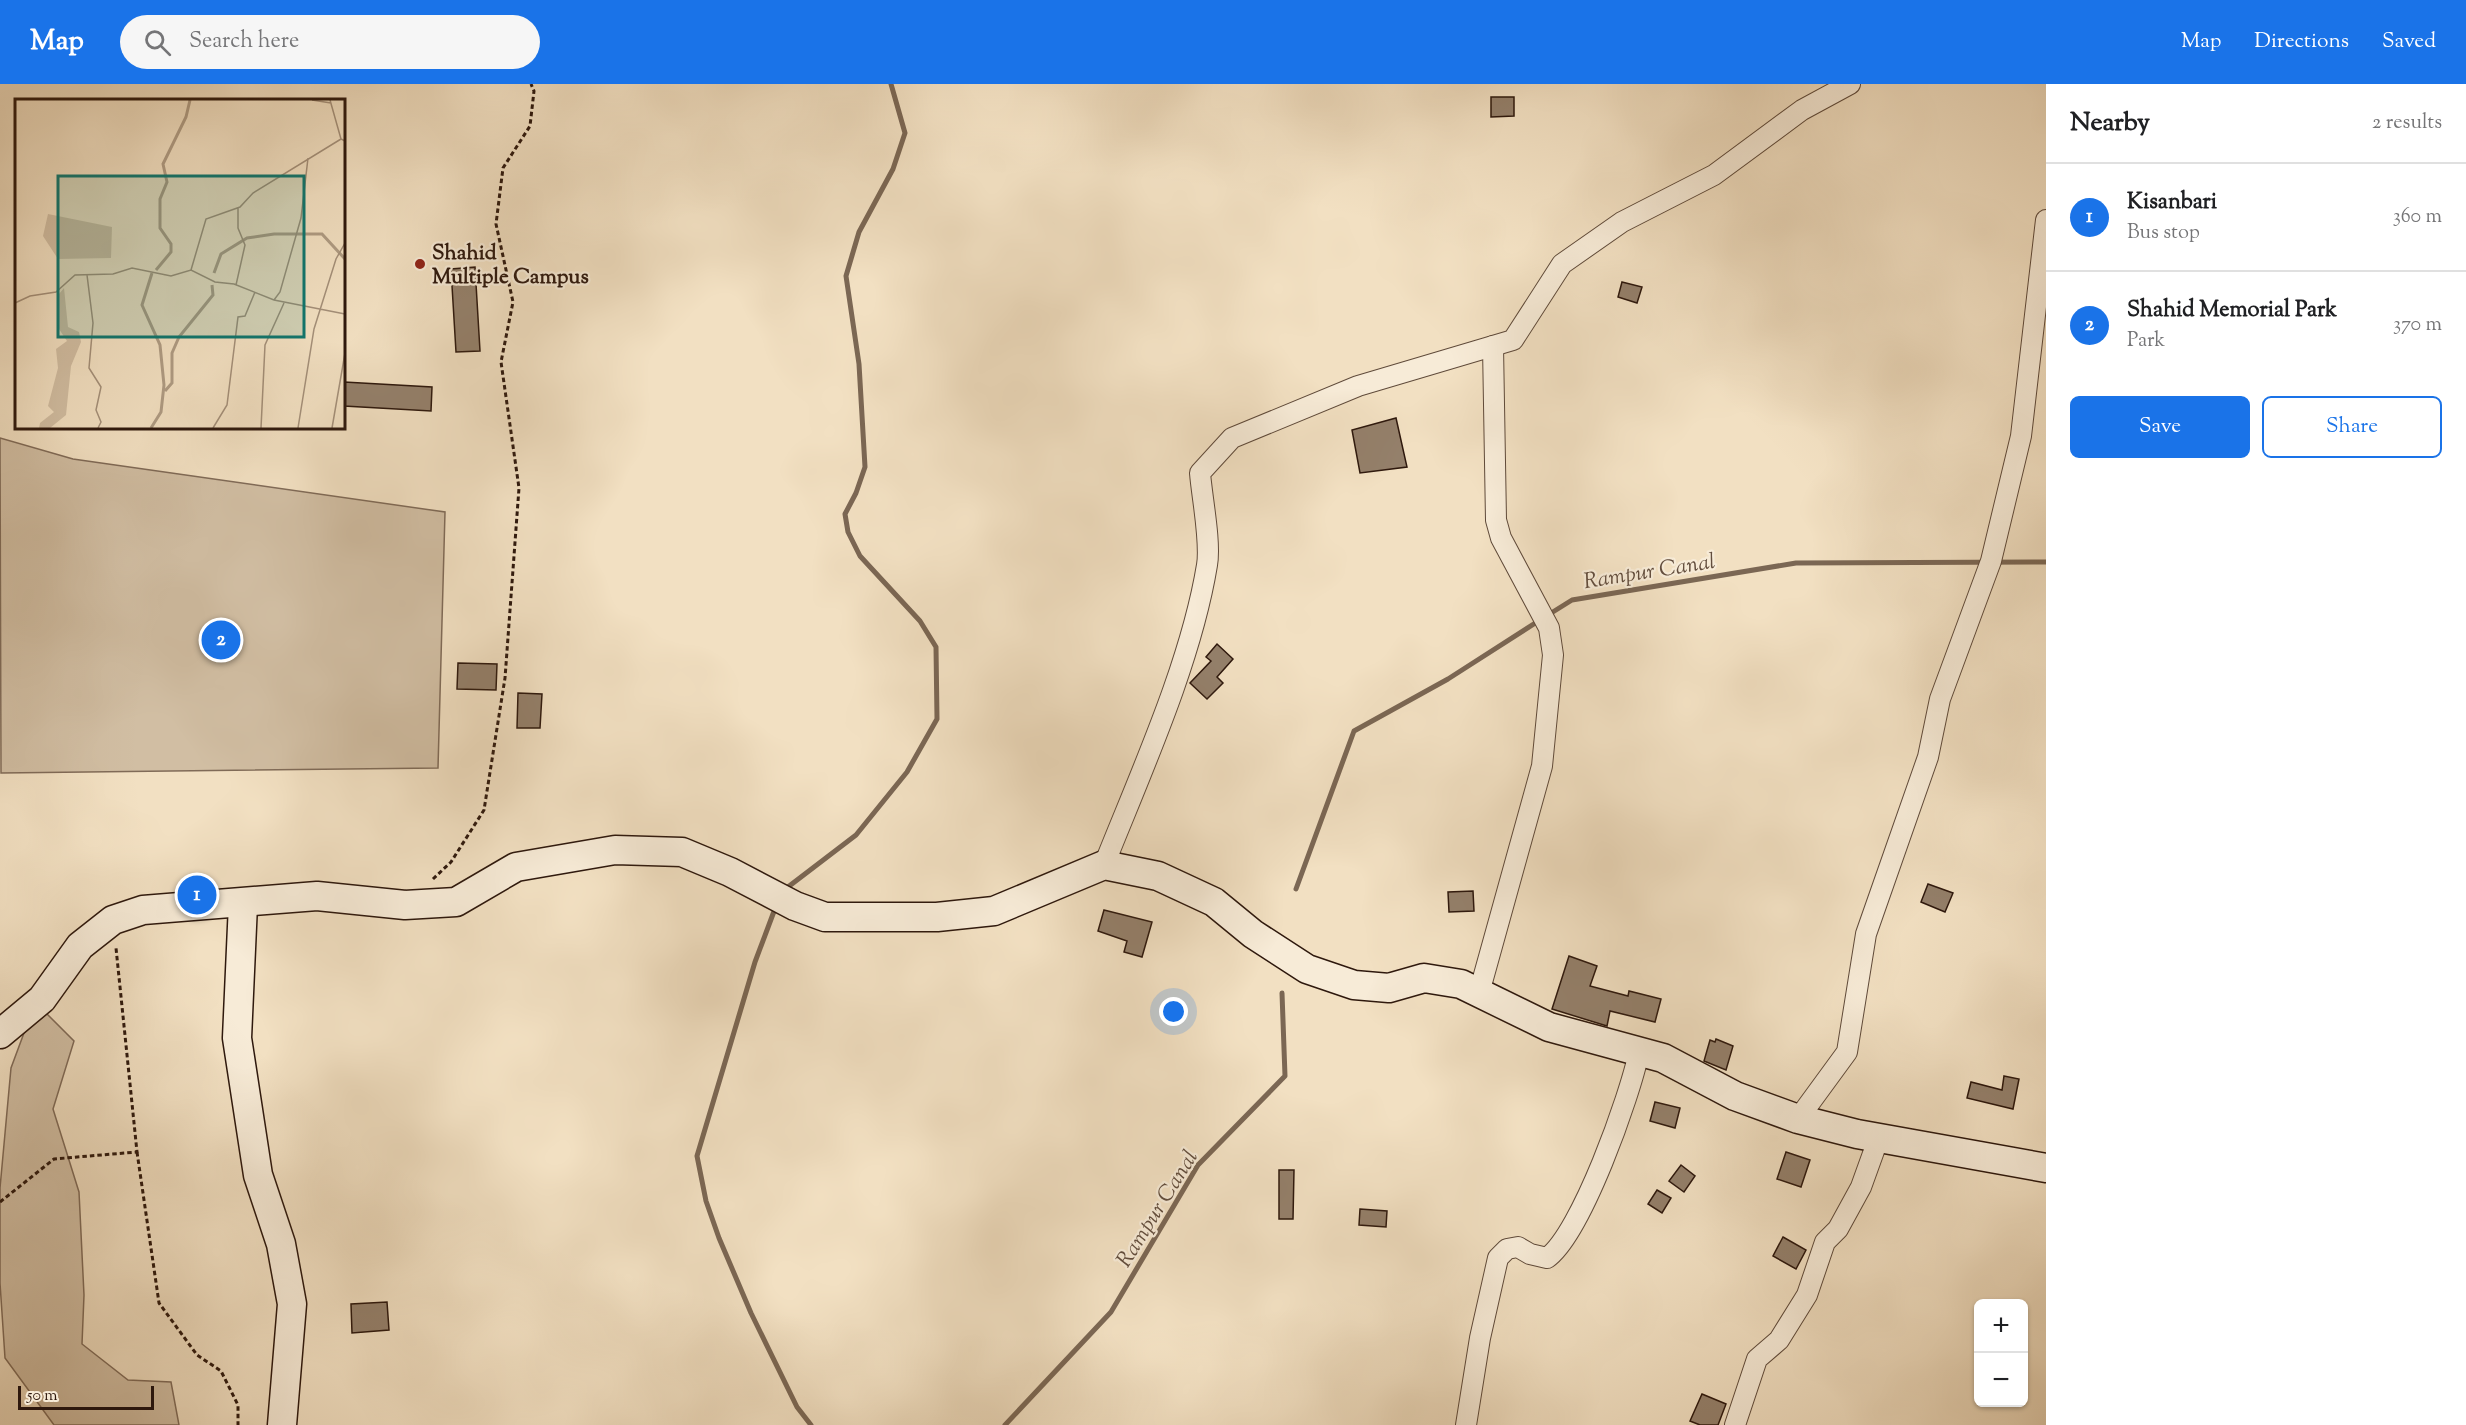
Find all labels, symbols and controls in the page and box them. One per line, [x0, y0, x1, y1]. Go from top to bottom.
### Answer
search box [120, 15, 540, 69]
text: Map [30, 22, 84, 62]
icon: search [141, 26, 174, 59]
text: Search here [189, 26, 299, 58]
text: Map [2181, 27, 2221, 57]
text: Directions [2254, 27, 2349, 57]
text: Saved [2382, 27, 2436, 57]
inset map [15, 99, 345, 429]
text: Nearby [2070, 105, 2150, 142]
text: 2 results [2372, 109, 2442, 138]
text: Kisanbari [2127, 187, 2217, 219]
text: 1 [2086, 203, 2093, 232]
text: 360 m [2393, 203, 2442, 232]
text: Bus stop [2127, 219, 2200, 248]
place label: Shahid Multiple Campus [432, 239, 589, 293]
marker: Shahid Multiple Campus [413, 257, 427, 271]
text: Shahid Memorial Park [2127, 295, 2337, 327]
text: 2 [2085, 311, 2094, 340]
text: 370 m [2393, 311, 2442, 340]
text: Park [2127, 327, 2165, 356]
button: Save [2070, 396, 2250, 458]
button: Share [2262, 396, 2442, 458]
water label: Rampur Canal [1581, 547, 1718, 599]
pin: 2 [202, 618, 240, 662]
pin: 1 [178, 872, 216, 918]
your location [1159, 997, 1188, 1026]
water label: Rampur Canal [1110, 1145, 1207, 1274]
map controls [1974, 1299, 2028, 1407]
button: + [1974, 1299, 2028, 1353]
button: − [1974, 1353, 2028, 1407]
scale bar [18, 1383, 154, 1410]
text: 50 m [27, 1385, 58, 1408]

